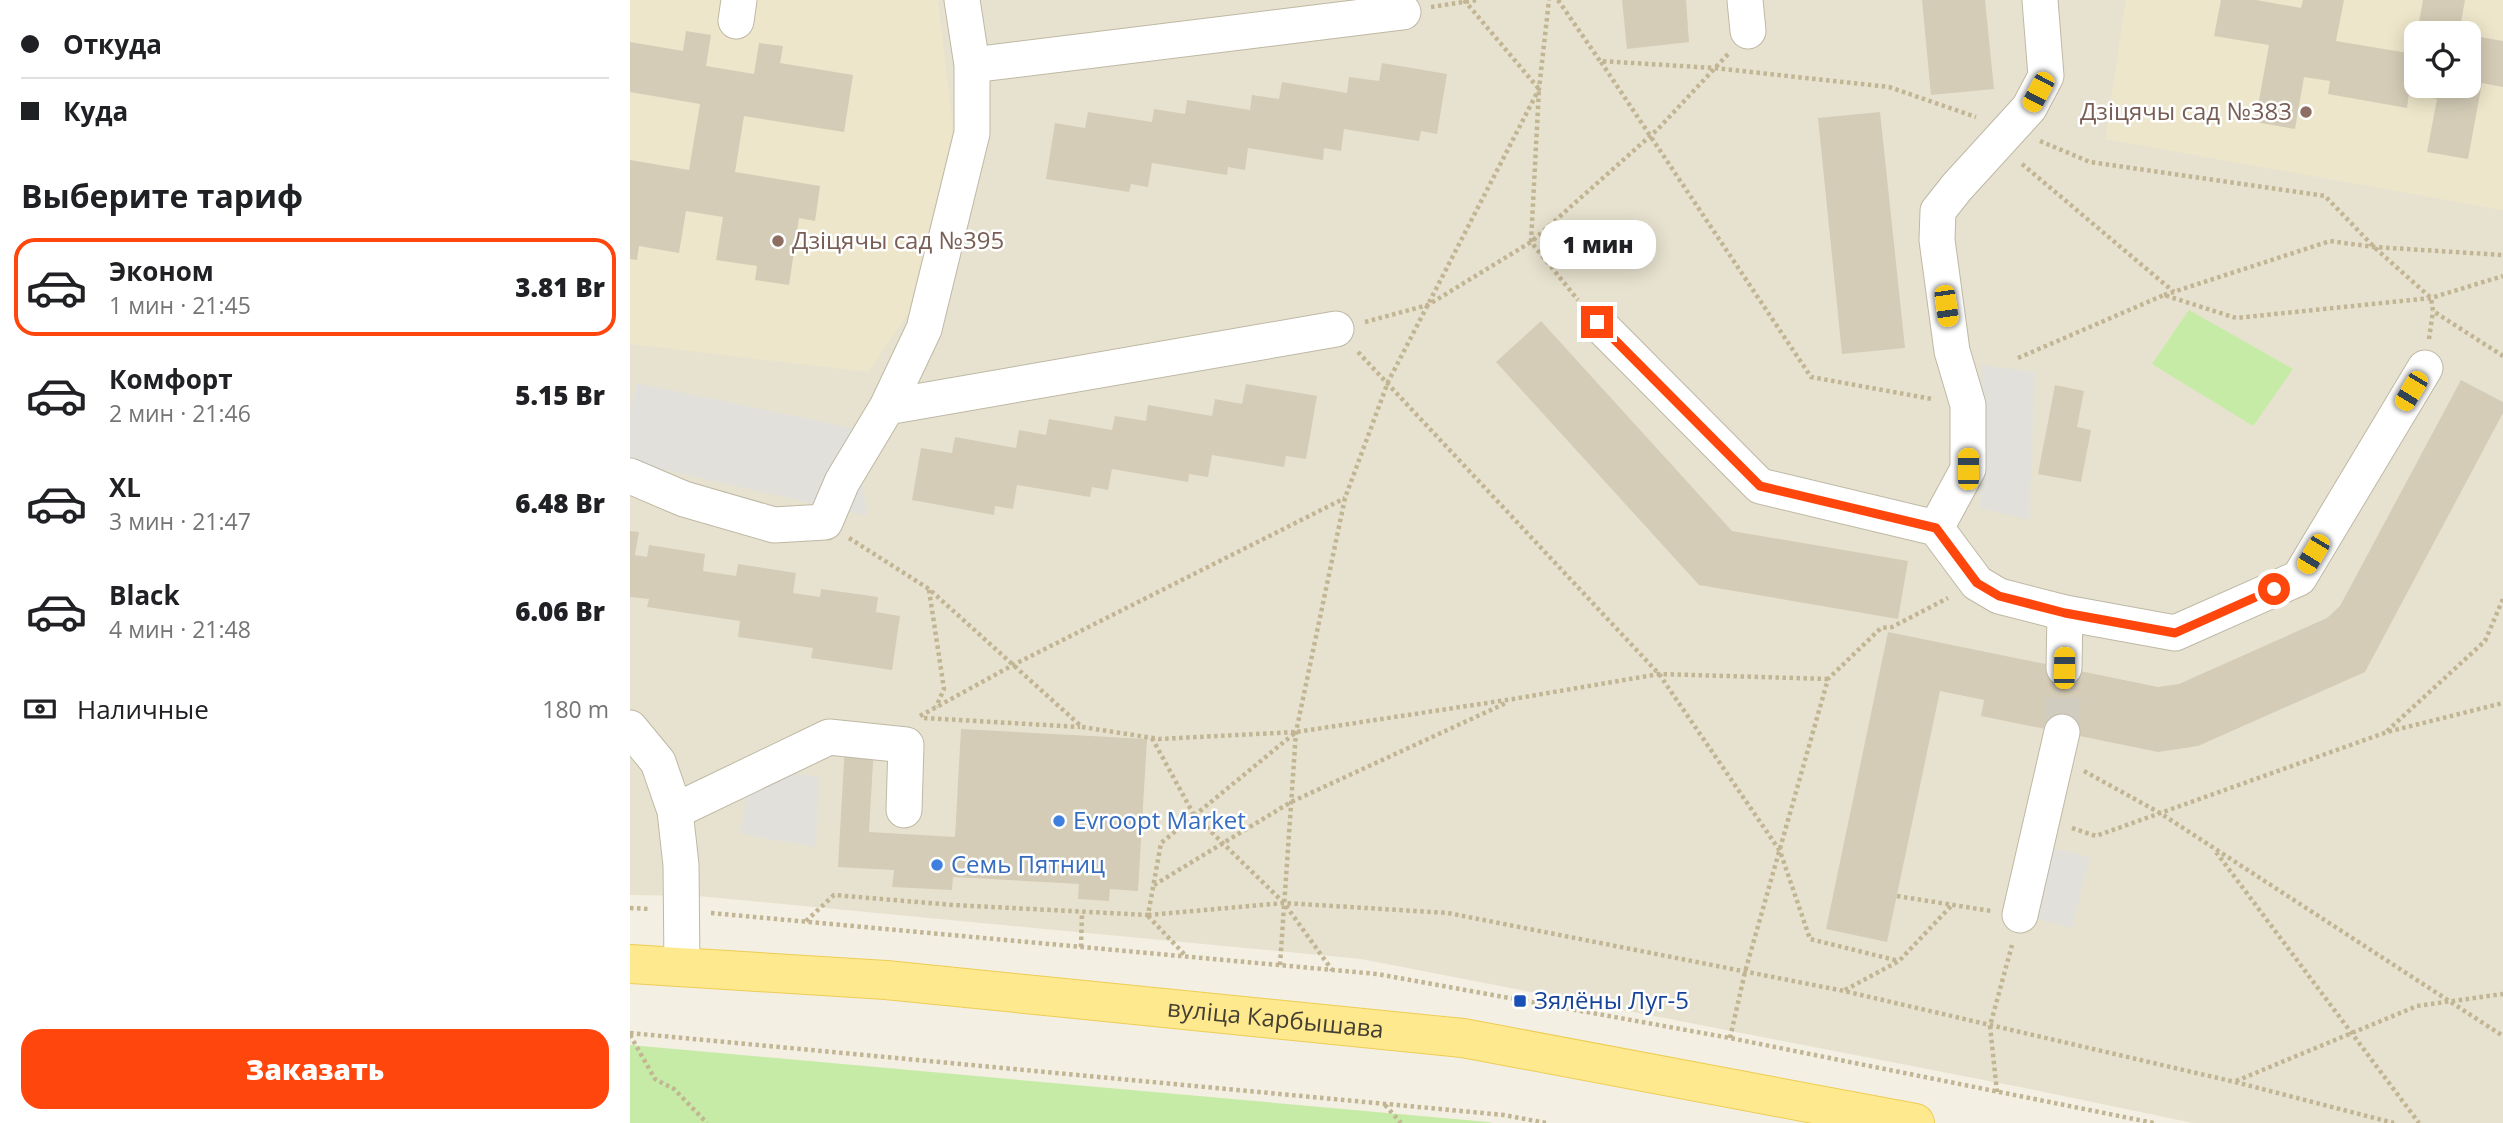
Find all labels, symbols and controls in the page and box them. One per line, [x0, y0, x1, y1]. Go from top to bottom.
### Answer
map controls [2404, 21, 2481, 98]
button: locate [2404, 21, 2481, 98]
text: Откуда [63, 26, 162, 62]
car [2019, 69, 2058, 115]
text: Куда [63, 93, 128, 129]
place label: Дзіцячы сад №383 [2080, 94, 2292, 127]
marker: Дзіцячы сад №383 [2298, 104, 2314, 120]
text: Выберите тариф [21, 174, 303, 217]
callout: 1 мин [1539, 220, 1655, 270]
place label: Дзіцячы сад №395 [792, 223, 1004, 256]
text: 1 мин [1563, 228, 1633, 260]
marker: Дзіцячы сад №395 [770, 233, 786, 249]
text: Эконом [109, 253, 214, 289]
icon: car [25, 256, 88, 319]
text: 3.81 Br [515, 269, 605, 305]
car [1933, 284, 1960, 328]
text: 1 мин · 21:45 [109, 289, 251, 321]
route end [1581, 306, 1613, 338]
text: Комфорт [109, 361, 233, 397]
icon: car [25, 364, 88, 427]
car [2392, 368, 2431, 414]
text: 5.15 Br [515, 377, 605, 413]
text: 2 мин · 21:46 [109, 397, 251, 429]
car [1958, 448, 1979, 490]
text: XL [109, 469, 141, 505]
icon: car [25, 472, 88, 535]
text: 6.48 Br [515, 485, 605, 521]
text: 3 мин · 21:47 [109, 505, 251, 537]
car [2294, 531, 2333, 577]
route start [2258, 573, 2290, 605]
text: Black [109, 577, 180, 613]
icon: car [25, 580, 88, 643]
text: 6.06 Br [515, 593, 605, 629]
text: 4 мин · 21:48 [109, 613, 251, 645]
car [2054, 647, 2075, 689]
icon: cash [21, 690, 59, 728]
text: Наличные [77, 691, 209, 727]
text: 180 m [542, 693, 609, 725]
place label: Evroopt Market [1073, 803, 1246, 836]
marker: Evroopt Market [1051, 813, 1067, 829]
place label: Семь Пятниц [951, 847, 1105, 880]
marker: Семь Пятниц [929, 857, 945, 873]
place label: Зялёны Луг-5 [1534, 983, 1689, 1016]
street label: вуліца Карбышава [1166, 990, 1386, 1045]
marker: Зялёны Луг-5 [1512, 993, 1528, 1009]
button: Заказать [21, 1029, 609, 1109]

